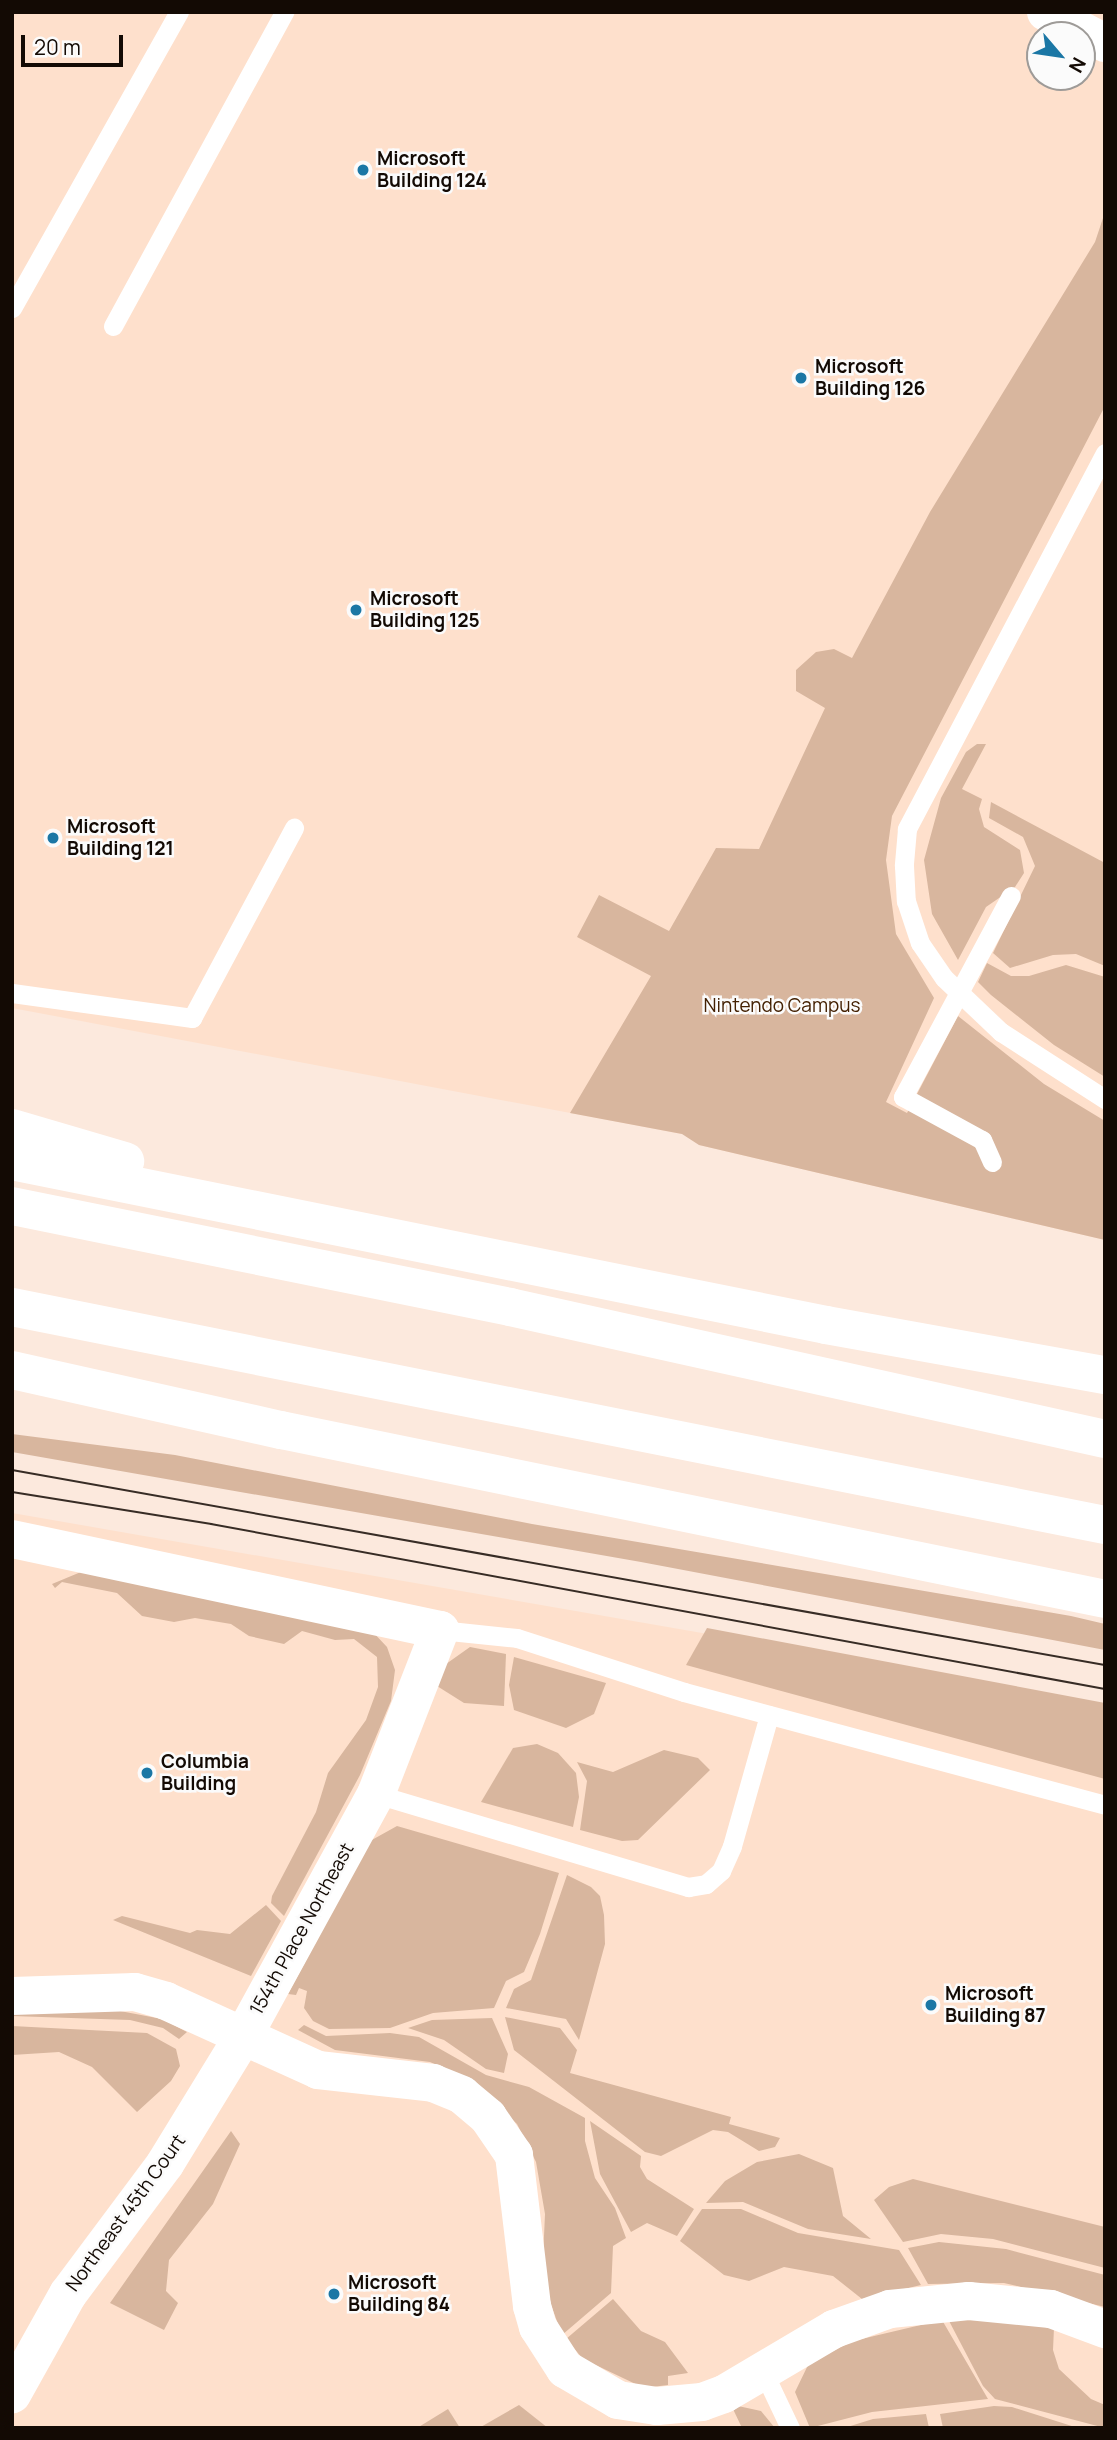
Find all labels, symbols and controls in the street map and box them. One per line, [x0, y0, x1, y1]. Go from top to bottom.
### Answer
scale bar [24, 21, 126, 65]
north arrow [1026, 21, 1096, 91]
text: 20 m [34, 33, 81, 61]
text: N [1063, 53, 1092, 77]
place label: Microsoft Building 124 [377, 148, 487, 192]
marker: Microsoft Building 124 [355, 162, 371, 178]
place label: Microsoft Building 126 [815, 356, 925, 400]
marker: Microsoft Building 126 [793, 370, 809, 386]
place label: Microsoft Building 125 [370, 588, 480, 632]
marker: Microsoft Building 125 [348, 602, 364, 618]
place label: Microsoft Building 121 [67, 816, 174, 860]
marker: Microsoft Building 121 [45, 830, 61, 846]
park label: Nintendo Campus [703, 995, 861, 1017]
place label: Columbia Building [161, 1751, 249, 1795]
marker: Columbia Building [139, 1765, 155, 1781]
street label: 154th Place Northeast [245, 1839, 359, 2019]
place label: Microsoft Building 87 [945, 1983, 1046, 2027]
marker: Microsoft Building 87 [923, 1997, 939, 2013]
street label: Northeast 45th Court [61, 2130, 191, 2296]
place label: Microsoft Building 84 [348, 2272, 450, 2316]
marker: Microsoft Building 84 [326, 2286, 342, 2302]

